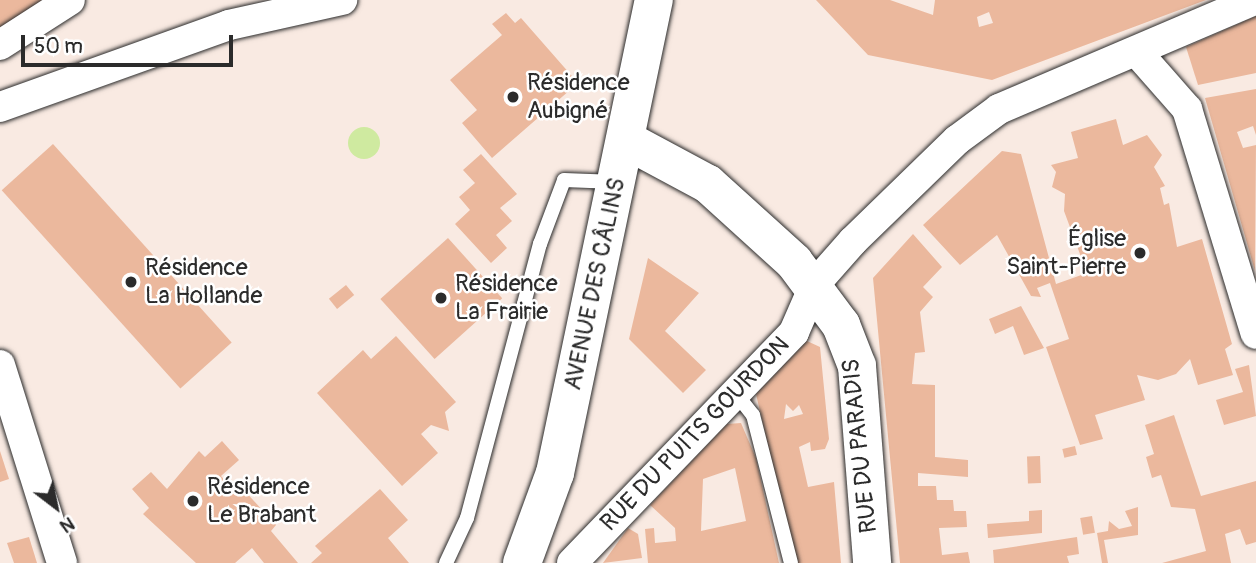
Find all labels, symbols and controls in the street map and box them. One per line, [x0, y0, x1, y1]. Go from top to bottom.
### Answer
scale bar [24, 21, 236, 65]
text: 50 m [34, 33, 83, 60]
place label: Résidence Aubigné [527, 69, 630, 125]
marker: Résidence Aubigné [505, 89, 521, 105]
street label: AVENUE DES CÂLINS [558, 175, 632, 393]
place label: Église Saint-Pierre [1006, 225, 1126, 281]
marker: Église Saint-Pierre [1132, 245, 1148, 261]
place label: Résidence La Hollande [145, 254, 262, 310]
place label: Résidence La Frairie [455, 270, 558, 326]
marker: Résidence La Hollande [123, 274, 139, 290]
marker: Résidence La Frairie [433, 290, 449, 306]
street label: RUE DU PUITS GOURDON [595, 331, 795, 537]
street label: RUE DU PARADIS [837, 357, 883, 535]
north arrow [21, 472, 91, 542]
place label: Résidence Le Brabant [207, 473, 316, 529]
marker: Résidence Le Brabant [185, 493, 201, 509]
text: N [55, 511, 79, 538]

